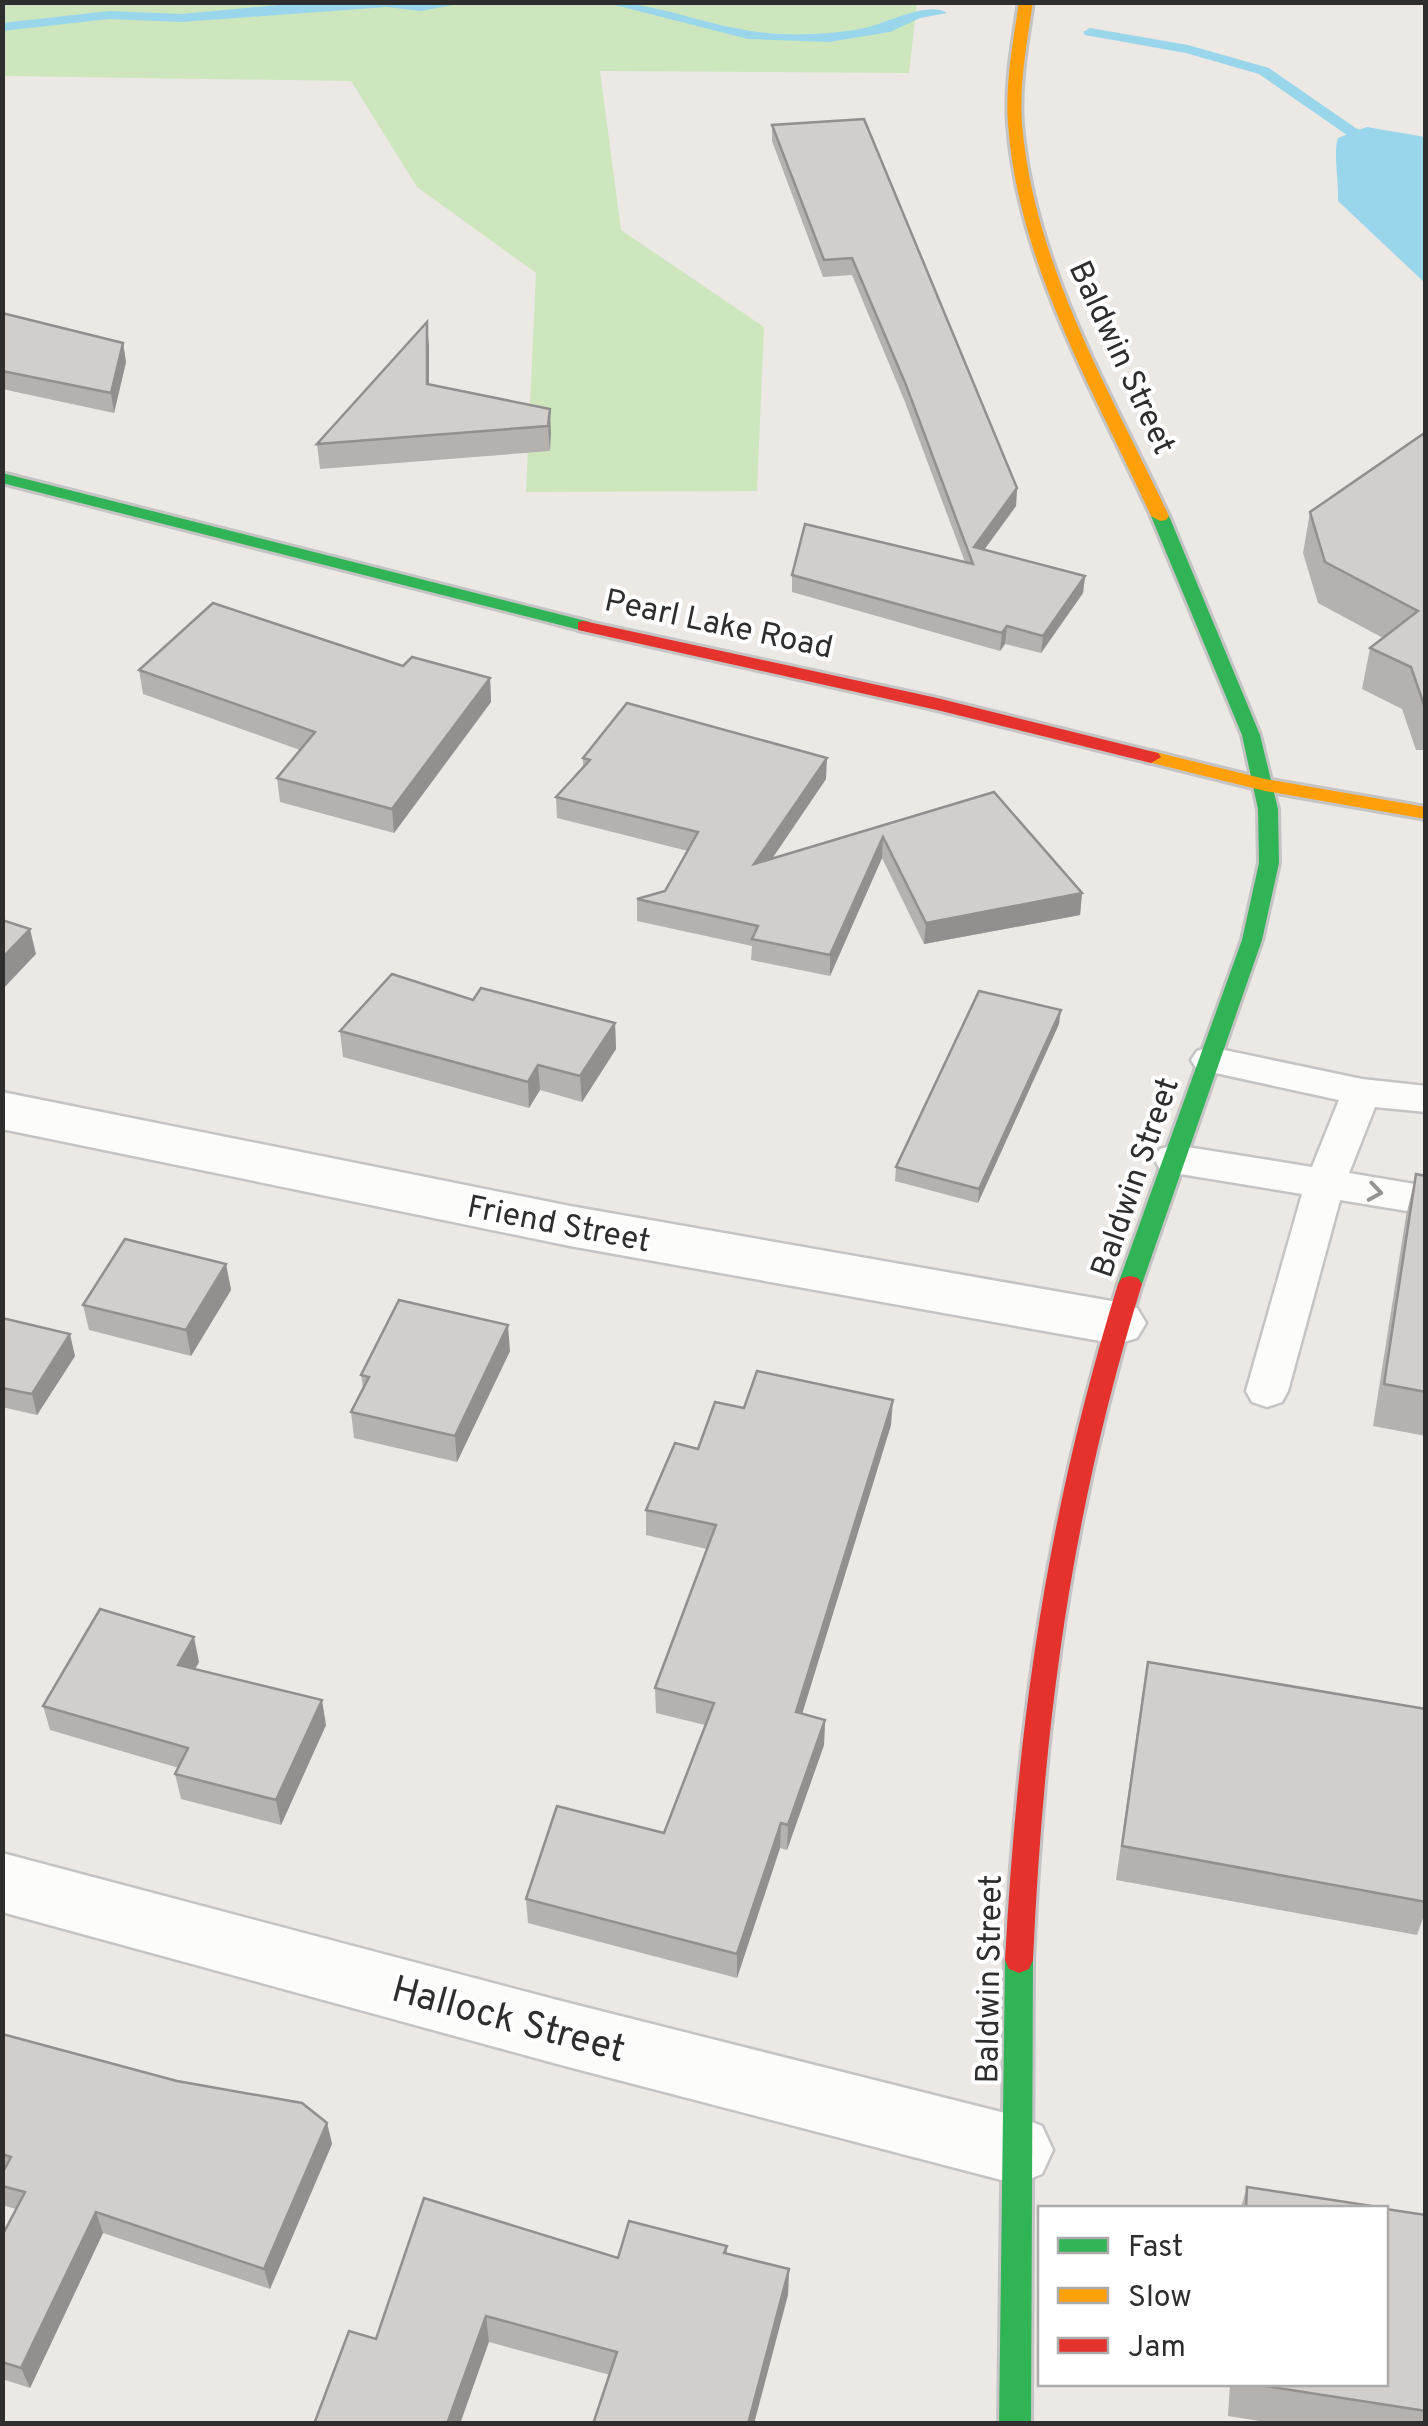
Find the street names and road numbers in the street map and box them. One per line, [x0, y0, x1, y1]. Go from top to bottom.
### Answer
street label: Baldwin Street [1058, 255, 1183, 461]
street label: Pearl Lake Road [601, 582, 836, 670]
street label: Baldwin Street [1084, 1073, 1190, 1283]
street label: Friend Street [463, 1189, 653, 1263]
street label: Baldwin Street [969, 1874, 1013, 2084]
street label: Hallock Street [386, 1967, 630, 2076]

